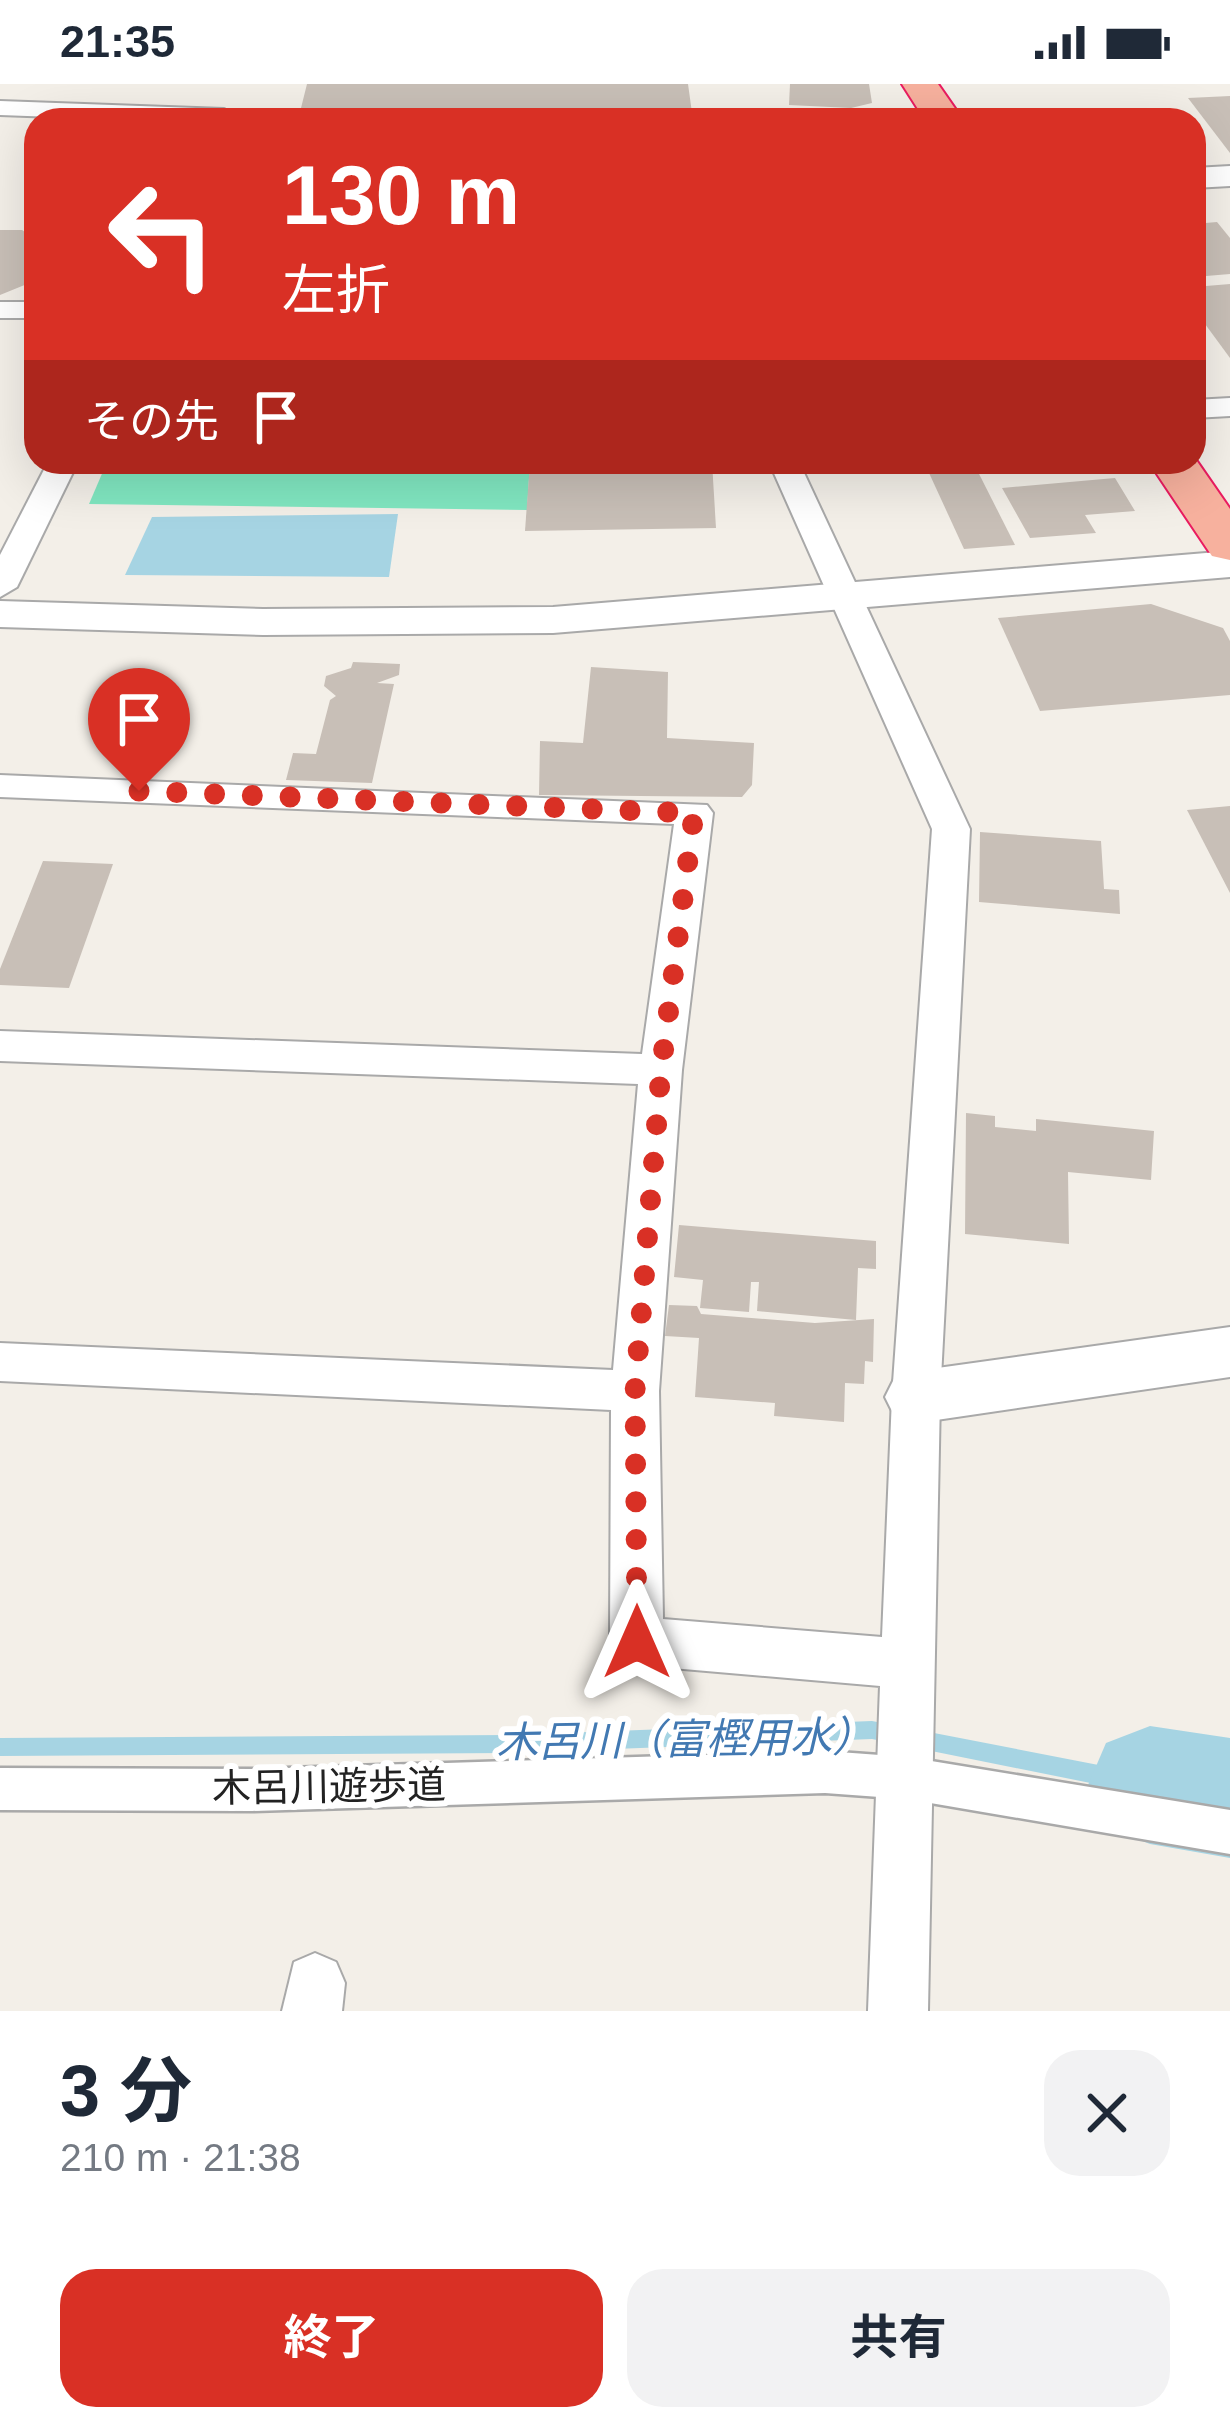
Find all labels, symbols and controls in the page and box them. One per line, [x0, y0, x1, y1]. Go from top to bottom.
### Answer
text: 21:35 [60, 16, 175, 67]
text: 130 m [282, 148, 520, 242]
icon: left [84, 156, 240, 312]
text: 左折 [282, 260, 390, 320]
icon: arrive [243, 384, 309, 450]
text: その先 [84, 396, 219, 447]
pin [88, 668, 190, 791]
icon: arrive [106, 686, 172, 752]
position arrow [574, 1579, 700, 1705]
water label: 木呂川（富樫用水） [496, 1713, 874, 1766]
street label: 木呂川遊歩道 [212, 1763, 446, 1810]
button: close [1044, 2050, 1170, 2176]
text: 3 分 [60, 2051, 192, 2131]
text: 210 m · 21:38 [60, 2136, 301, 2179]
button: 終了 [60, 2269, 603, 2407]
button: 共有 [627, 2269, 1170, 2407]

